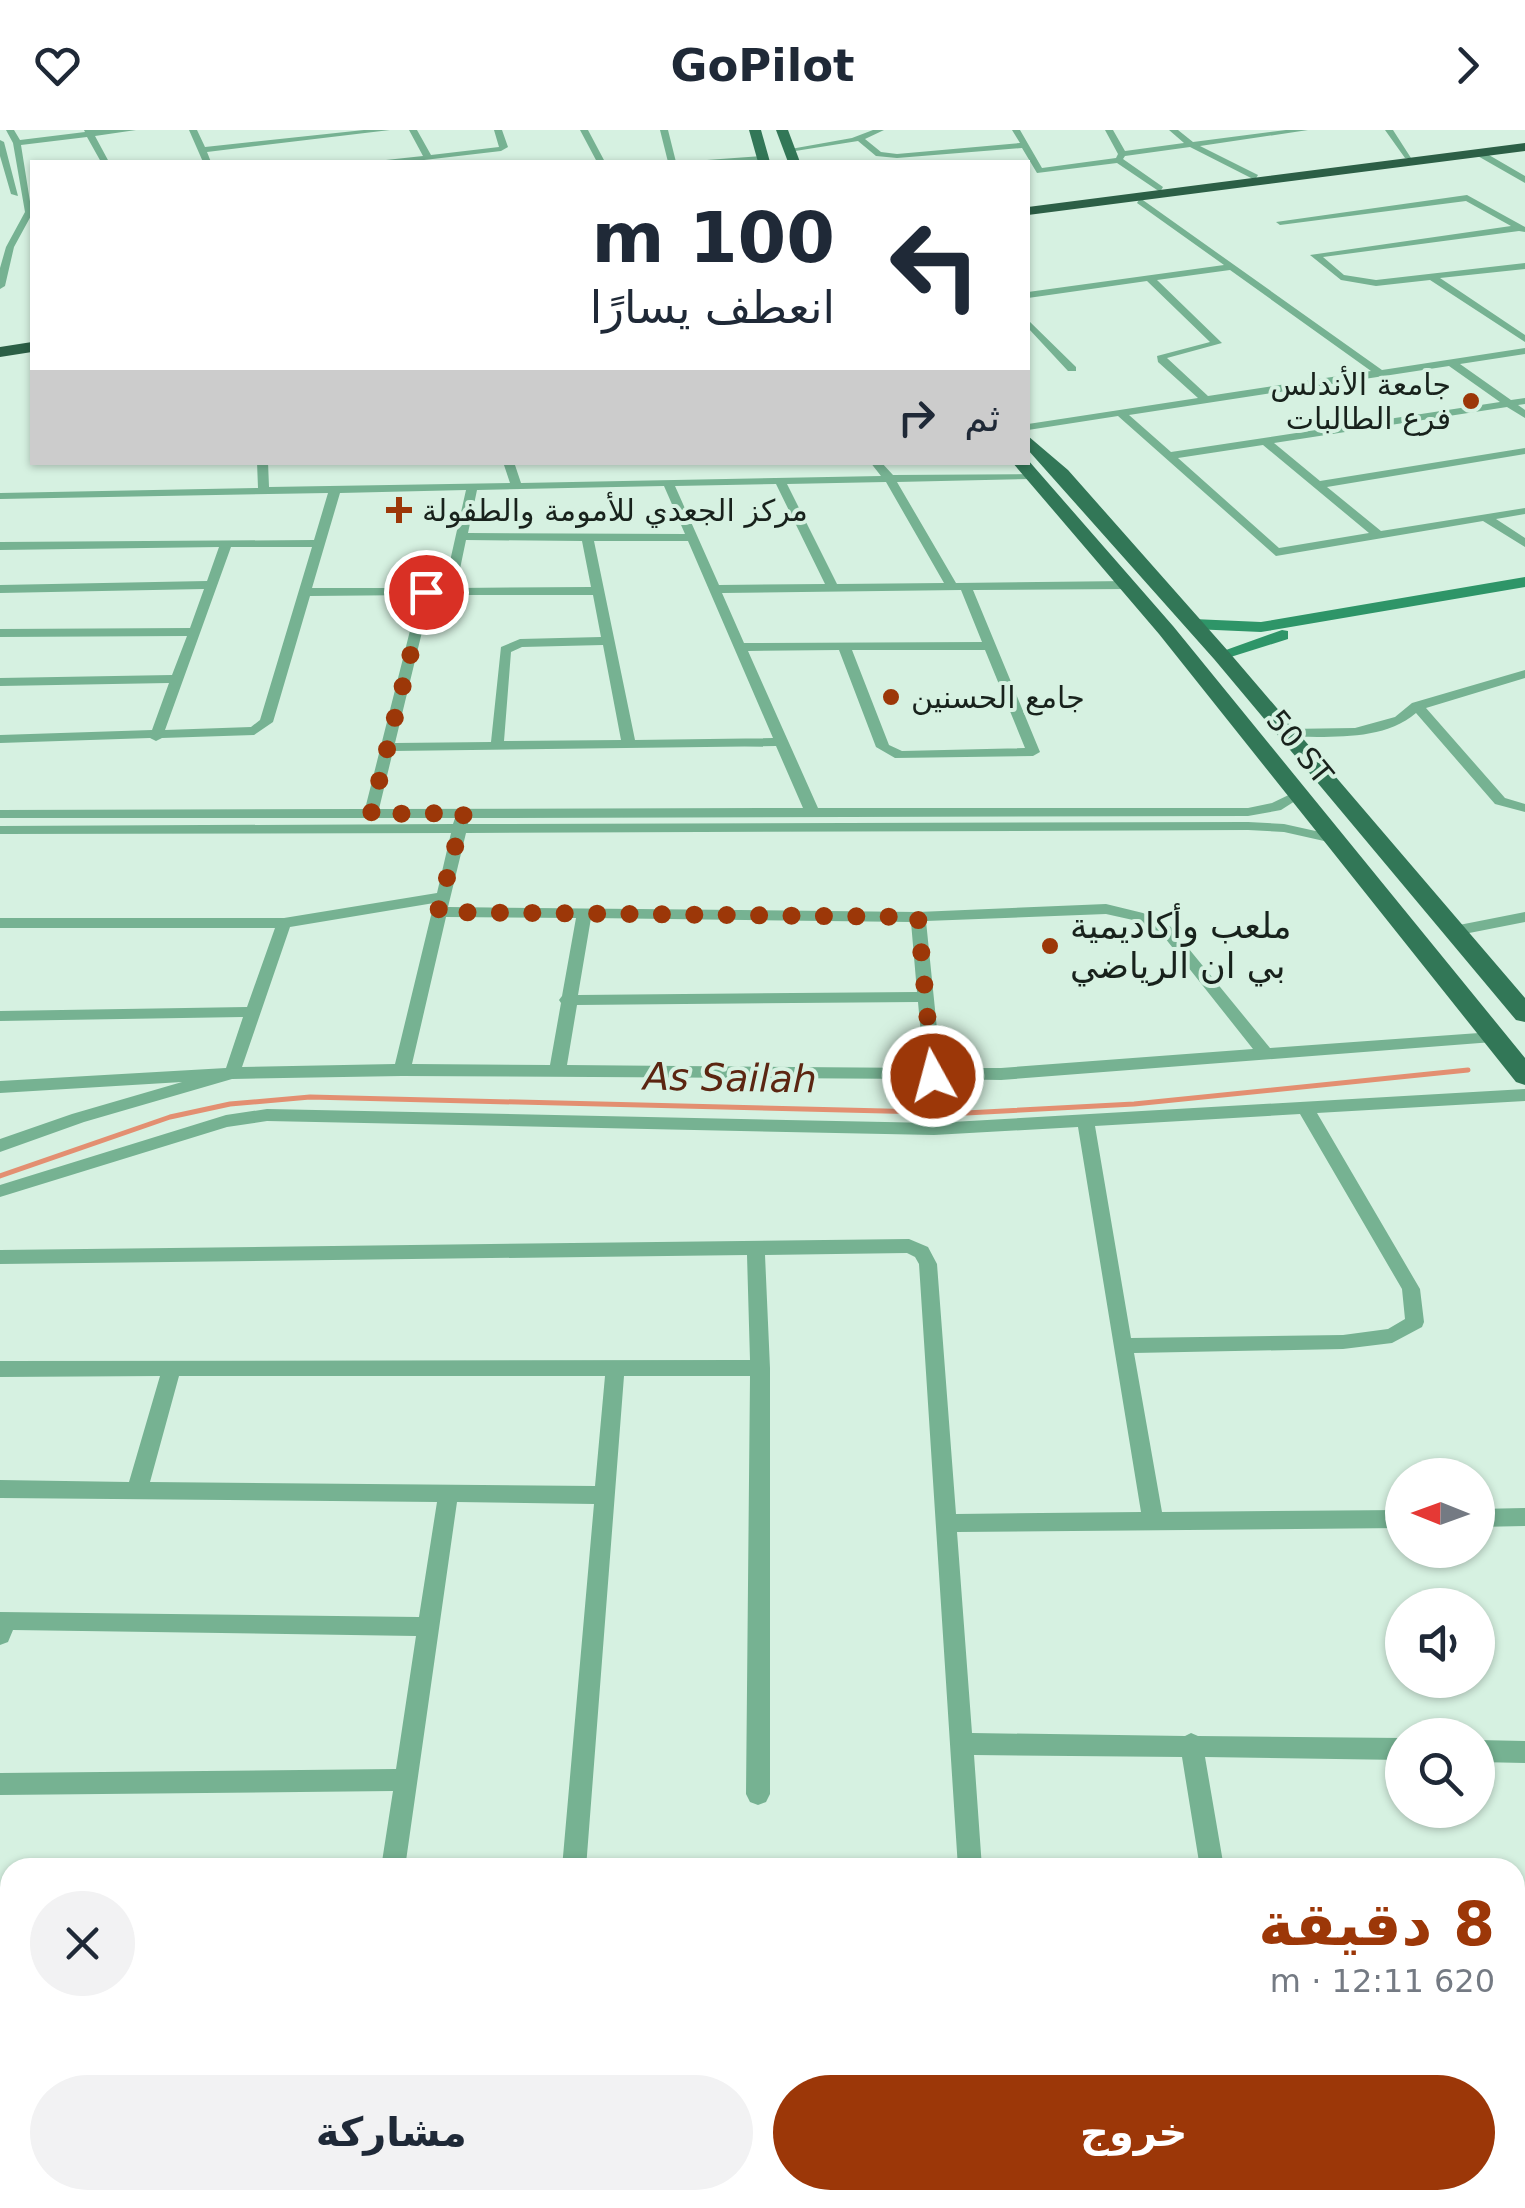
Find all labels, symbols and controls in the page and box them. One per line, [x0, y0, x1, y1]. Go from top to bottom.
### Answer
icon: heart [30, 38, 85, 93]
icon: forward [1440, 38, 1495, 93]
text: GoPilot [670, 39, 855, 92]
text: 100 m [592, 197, 835, 279]
icon: left [870, 200, 1000, 330]
text: انعطف يسارًا [590, 281, 835, 334]
place label: جامعة الأندلس فرع الطالبات [1270, 365, 1451, 436]
icon: right [889, 390, 944, 445]
marker: جامعة الأندلس فرع الطالبات [1460, 390, 1482, 412]
text: ثم [964, 396, 1000, 440]
place label: مركز الجعدي للأمومة والطفولة [422, 491, 808, 529]
marker: مركز الجعدي للأمومة والطفولة [386, 497, 412, 523]
pin [384, 550, 469, 635]
icon: arrive [399, 565, 454, 620]
place label: جامع الحسنين [911, 680, 1085, 716]
marker: جامع الحسنين [880, 686, 902, 708]
street label: 50 ST [1260, 703, 1341, 792]
place label: ملعب وأكاديمية بي ان الرياضي [1070, 903, 1292, 987]
marker: ملعب وأكاديمية بي ان الرياضي [1039, 935, 1061, 957]
position arrow [881, 1024, 985, 1128]
water label: As Sailah [640, 1054, 817, 1102]
north arrow [1385, 1458, 1495, 1568]
map controls [1385, 1458, 1495, 1828]
button: sound [1385, 1588, 1495, 1698]
button: search [1385, 1718, 1495, 1828]
text: 8 دقيقة [1258, 1889, 1495, 1959]
button: close [30, 1891, 135, 1996]
text: 620 m · 12:11 [1270, 1962, 1495, 2000]
button: مشاركة [30, 2075, 753, 2190]
button: خروج [773, 2075, 1495, 2190]

